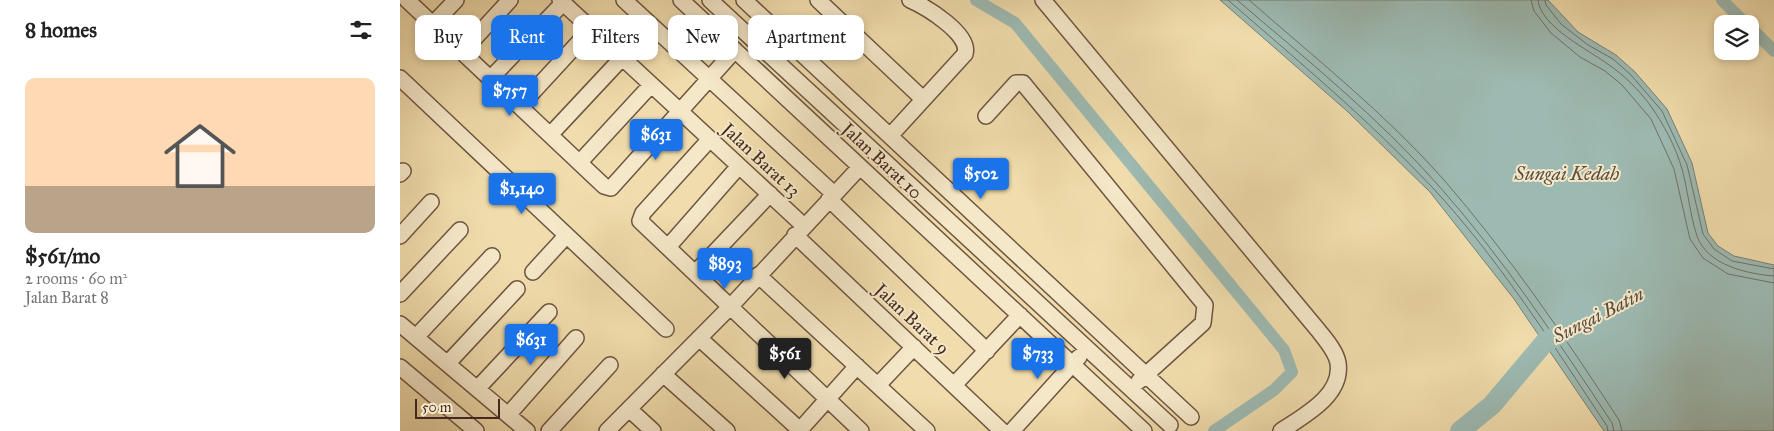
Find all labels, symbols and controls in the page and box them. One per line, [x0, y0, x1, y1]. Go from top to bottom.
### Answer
chip: Buy [415, 15, 481, 60]
chip: Rent [491, 15, 563, 60]
chip: Filters [573, 15, 658, 60]
chip: New [668, 15, 738, 60]
chip: Apartment [748, 15, 864, 60]
map controls [1714, 15, 1759, 60]
button: layers [1714, 15, 1759, 60]
icon: filters [347, 16, 375, 44]
text: 8 homes [25, 17, 97, 43]
pin: $757 [480, 74, 540, 117]
text: $757 [493, 81, 527, 100]
icon: home [155, 111, 245, 201]
street label: Jalan Barat 13 [715, 117, 805, 203]
street label: Jalan Barat 10 [835, 117, 927, 205]
pin: $631 [626, 119, 686, 161]
text: $631 [641, 125, 671, 144]
pin: $502 [951, 158, 1011, 200]
water label: Sungai Kedah [1514, 162, 1619, 185]
text: $502 [964, 164, 998, 183]
pin: $1,140 [481, 172, 563, 215]
text: $1,140 [500, 179, 544, 198]
text: $561/mo [25, 243, 100, 269]
pin: $893 [695, 248, 755, 290]
text: $893 [708, 254, 742, 273]
text: 2 rooms · 60 m² [25, 269, 127, 288]
street label: Jalan Barat 9 [868, 277, 954, 360]
water label: Sungai Batin [1548, 282, 1647, 348]
text: Jalan Barat 8 [25, 288, 109, 307]
pin: $631 [501, 324, 561, 366]
text: $631 [516, 330, 546, 349]
pin: $561 [755, 338, 815, 380]
pin: $733 [1008, 338, 1068, 380]
text: $561 [769, 344, 801, 363]
text: $733 [1023, 344, 1053, 363]
scale bar [415, 396, 500, 419]
text: 50 m [422, 399, 451, 416]

